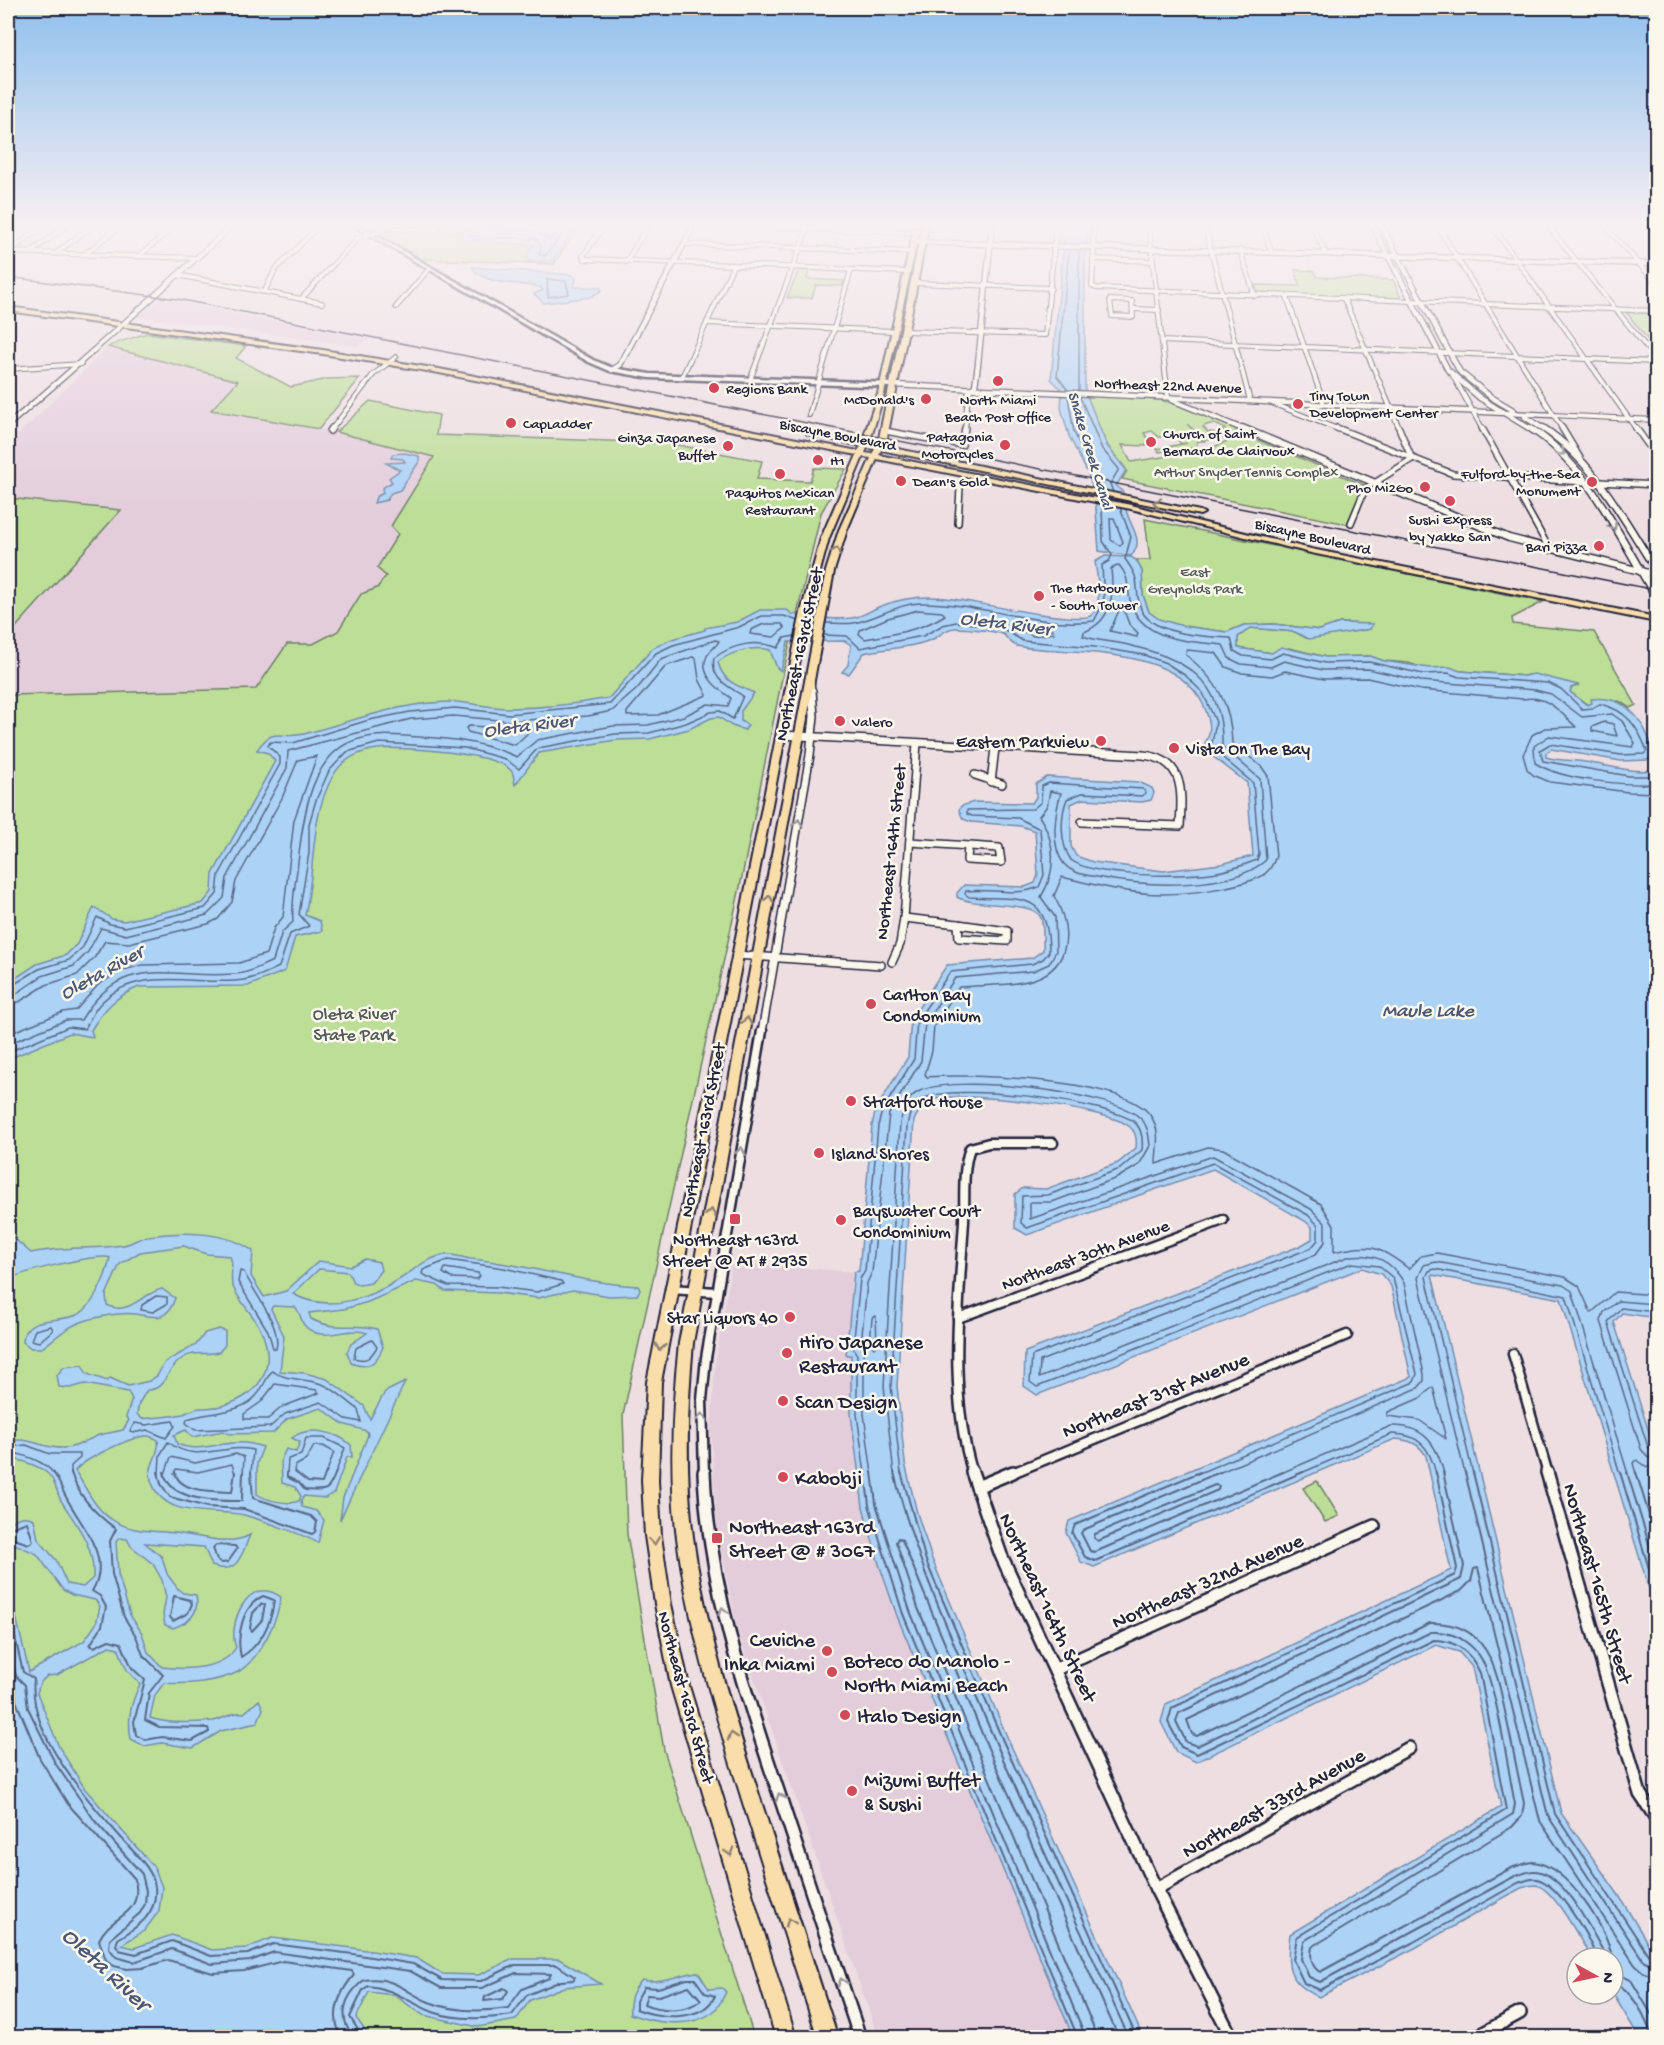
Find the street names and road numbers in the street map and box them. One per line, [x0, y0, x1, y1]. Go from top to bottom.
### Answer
street label: Northeast 22nd Avenue [1094, 375, 1242, 399]
street label: Biscayne Boulevard [777, 416, 899, 456]
street label: Biscayne Boulevard [1252, 516, 1373, 560]
street label: Northeast 163rd Street [772, 564, 829, 743]
street label: Northeast 164th Street [873, 762, 912, 941]
street label: Northeast 163rd Street [677, 1040, 732, 1219]
street label: Northeast 30th Avenue [999, 1216, 1173, 1296]
street label: Northeast 31st Avenue [1059, 1348, 1255, 1446]
street label: Northeast 165th Street [1555, 1481, 1637, 1689]
street label: Northeast 164th Street [991, 1510, 1102, 1709]
street label: Northeast 32nd Avenue [1109, 1529, 1309, 1637]
street label: Northeast 163rd Street [652, 1609, 718, 1787]
street label: Northeast 33rd Avenue [1179, 1744, 1372, 1866]

